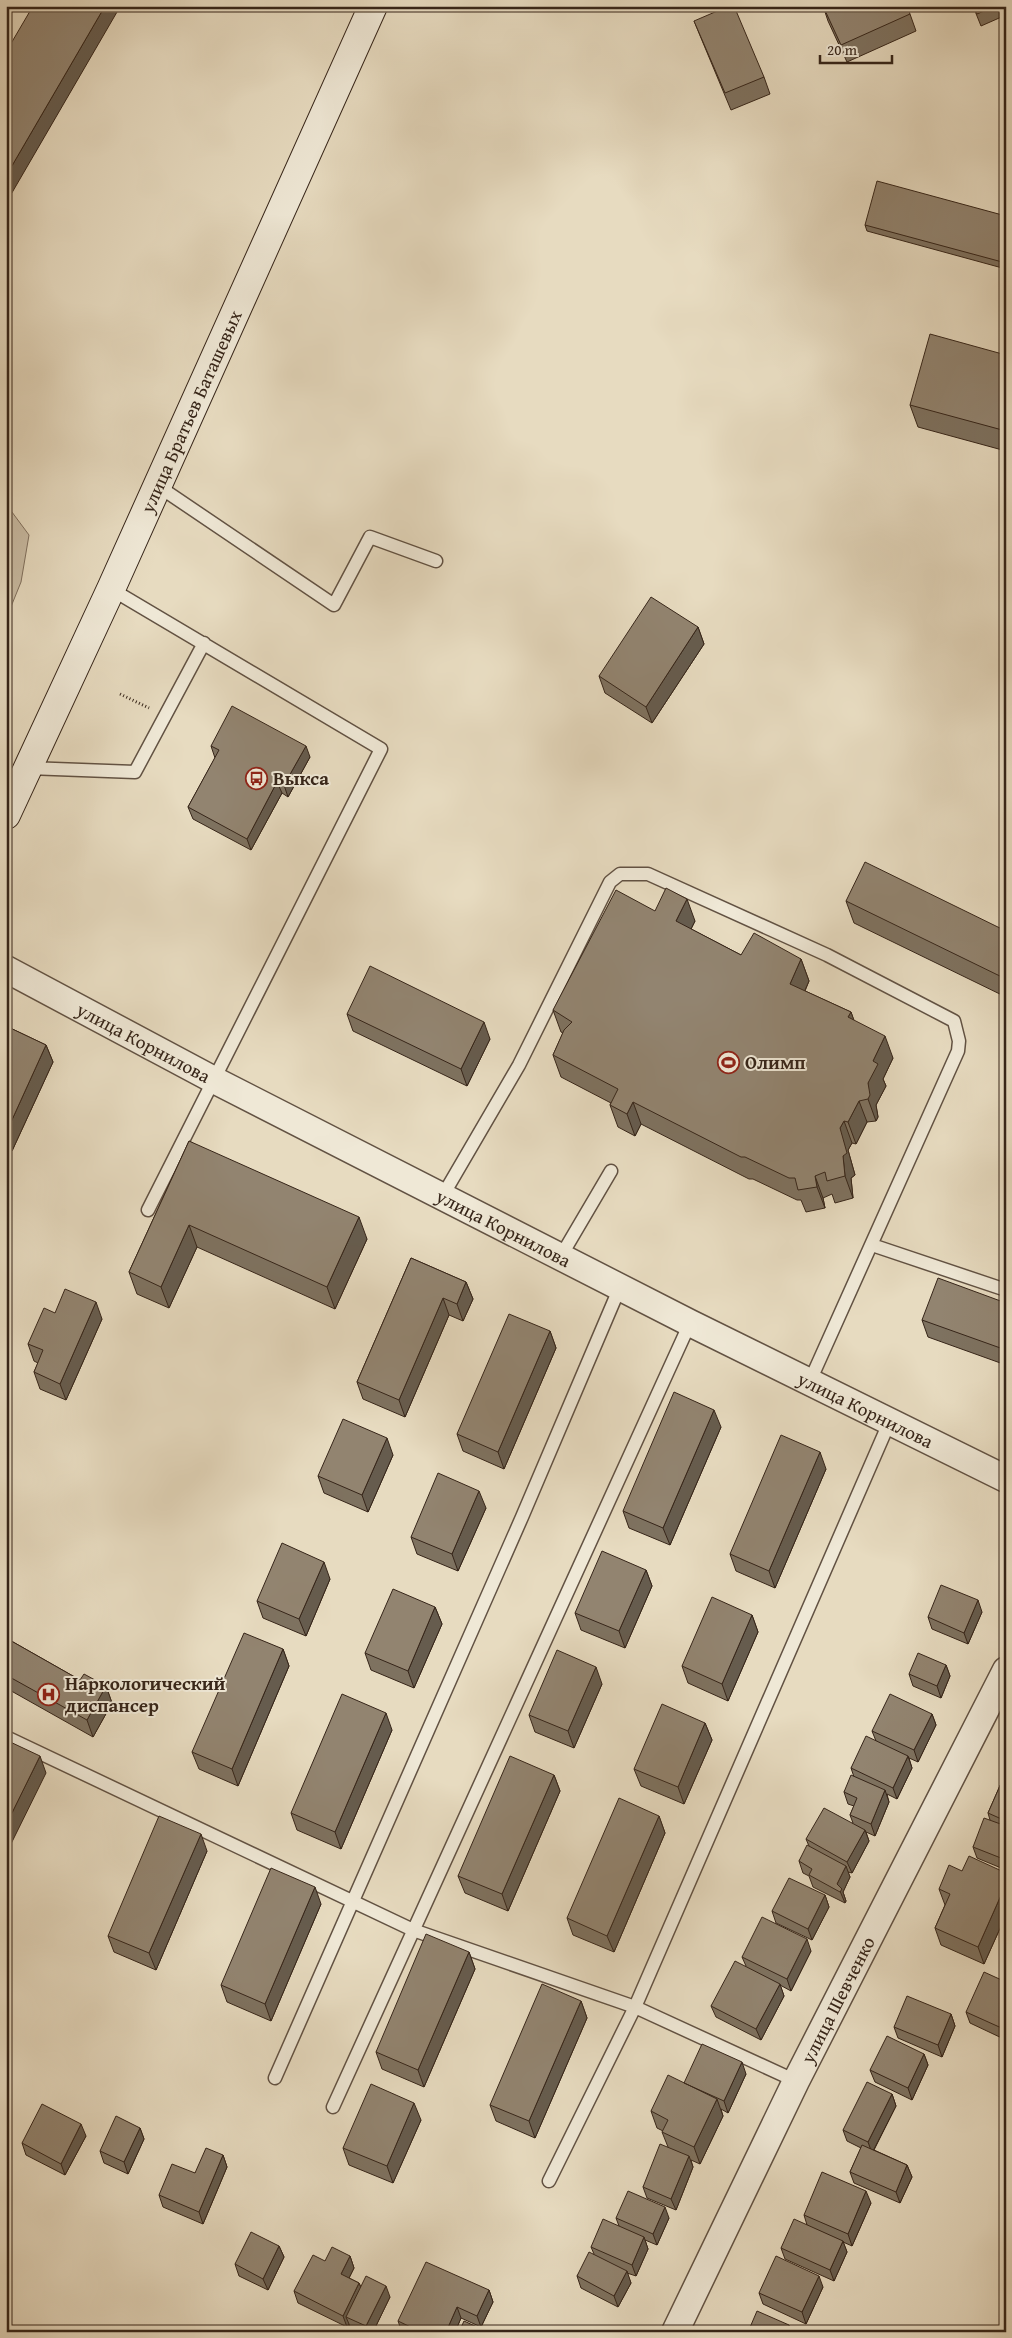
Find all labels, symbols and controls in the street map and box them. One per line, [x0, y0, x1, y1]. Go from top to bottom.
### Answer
scale bar [820, 32, 892, 64]
text: 20 m [827, 39, 858, 60]
street label: улица Братьев Баташевых [133, 305, 249, 518]
place label: Выкса [273, 764, 329, 792]
bus stop icon: Выкса [245, 766, 269, 790]
street label: улица Корнилова [71, 995, 216, 1090]
place label: Олимп [745, 1048, 806, 1076]
sports icon: Олимп [717, 1050, 741, 1074]
street label: улица Корнилова [431, 1181, 576, 1274]
street label: улица Корнилова [792, 1364, 938, 1455]
place label: Наркологический диспансер [65, 1669, 226, 1719]
hospital icon: Наркологический диспансер [37, 1682, 61, 1706]
street label: улица Шевченко [793, 1931, 882, 2069]

